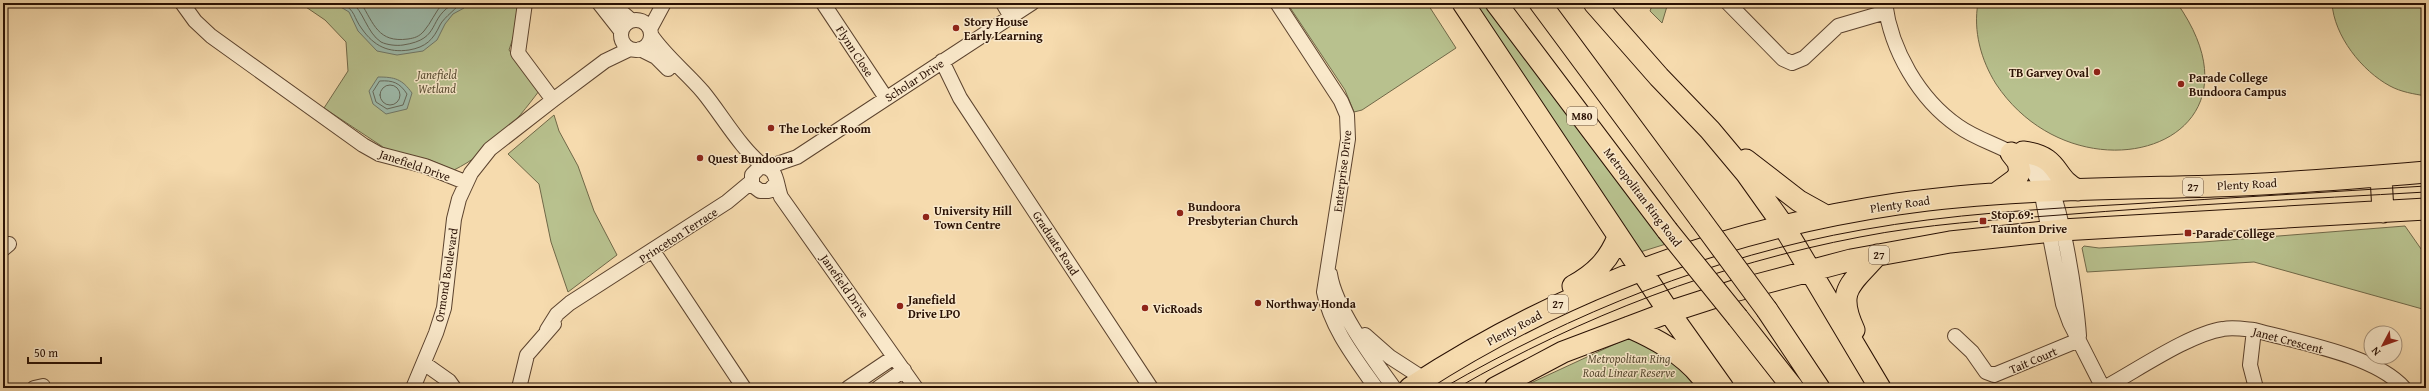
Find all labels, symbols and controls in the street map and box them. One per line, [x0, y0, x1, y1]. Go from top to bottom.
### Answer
place label: Story House Early Learning [964, 13, 1043, 44]
street label: Flynn Close [832, 22, 878, 80]
marker: Story House Early Learning [951, 23, 961, 33]
street label: Scholar Drive [881, 54, 947, 105]
place label: TB Garvey Oval [2009, 64, 2089, 81]
park label: Janefield Wetland [415, 66, 457, 97]
marker: TB Garvey Oval [2092, 67, 2102, 77]
place label: Parade College Bundoora Campus [2189, 69, 2286, 100]
marker: Parade College Bundoora Campus [2176, 79, 2186, 89]
road number: M80 [1567, 107, 1597, 125]
place label: The Locker Room [779, 120, 872, 137]
marker: The Locker Room [766, 123, 776, 133]
street label: Enterprise Drive [1329, 129, 1356, 213]
street label: Janefield Drive [375, 144, 453, 185]
street label: Metropolitan Ring Road [1600, 144, 1686, 250]
place label: Quest Bundoora [708, 150, 794, 167]
marker: Quest Bundoora [695, 153, 705, 163]
street label: Plenty Road [2217, 174, 2278, 194]
road number: 27 [2183, 178, 2203, 196]
street label: Plenty Road [1869, 191, 1932, 217]
place label: Bundoora Presbyterian Church [1188, 198, 1298, 229]
place label: University Hill Town Centre [934, 202, 1012, 233]
street label: Princeton Terrace [635, 203, 721, 267]
place label: Stop 69: Taunton Drive [1991, 206, 2067, 237]
street label: Graduate Road [1029, 207, 1084, 279]
marker: Bundoora Presbyterian Church [1175, 208, 1185, 218]
marker: University Hill Town Centre [921, 212, 931, 222]
marker: Stop 69: Taunton Drive [1978, 216, 1988, 226]
place label: Parade College [2196, 225, 2275, 242]
street label: Ormond Boulevard [430, 226, 462, 323]
marker: Parade College [2183, 228, 2193, 238]
road number: 27 [1869, 246, 1889, 264]
street label: Janefield Drive [816, 249, 873, 321]
place label: Janefield Drive LPO [906, 291, 961, 322]
place label: Northway Honda [1266, 295, 1357, 312]
road number: 27 [1548, 295, 1568, 313]
marker: Northway Honda [1253, 298, 1263, 308]
place label: VicRoads [1153, 300, 1202, 317]
marker: Janefield Drive LPO [895, 301, 905, 311]
marker: VicRoads [1140, 303, 1150, 313]
street label: Plenty Road [1483, 306, 1545, 350]
street label: Janet Crescent [2249, 322, 2326, 358]
north arrow [2363, 325, 2403, 365]
scale bar [28, 339, 101, 365]
street label: Tait Court [2006, 342, 2060, 378]
text: N [2367, 343, 2384, 360]
text: 50 m [34, 344, 58, 361]
park label: Metropolitan Ring Road Linear Reserve [1582, 350, 1675, 381]

